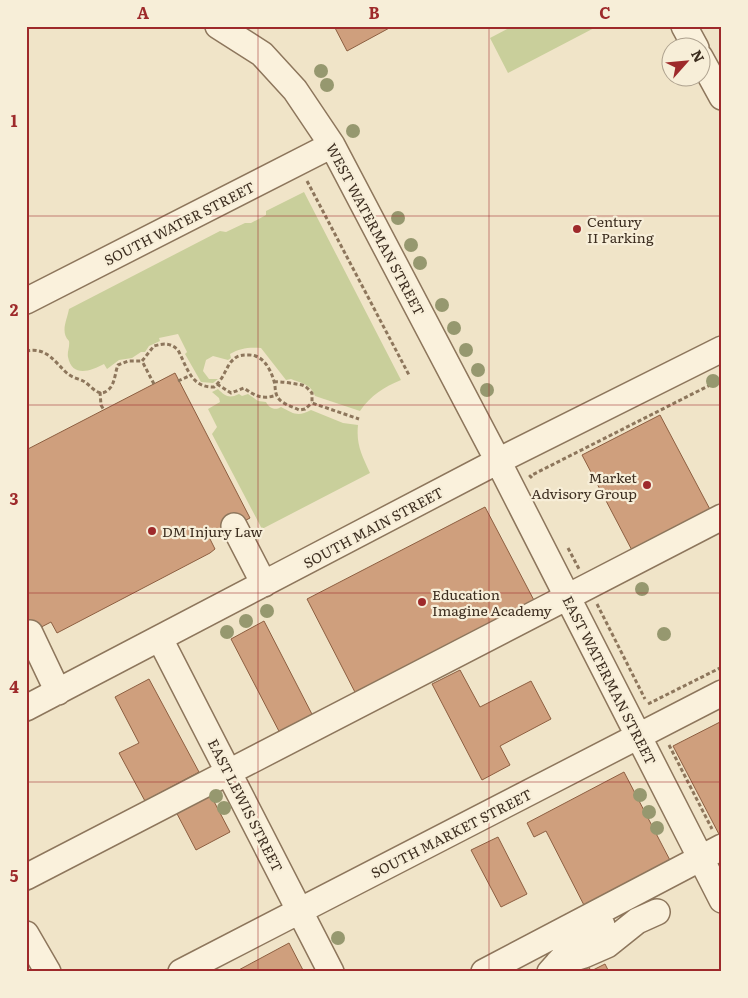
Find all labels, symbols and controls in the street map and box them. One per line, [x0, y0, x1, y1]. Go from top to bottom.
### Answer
text: A [137, 0, 149, 24]
text: B [368, 0, 380, 24]
text: C [599, 0, 611, 24]
north arrow [660, 38, 710, 88]
text: N [687, 46, 710, 66]
text: 1 [11, 108, 18, 132]
street label: WEST WATERMAN STREET [322, 139, 430, 319]
street label: SOUTH WATER STREET [100, 176, 258, 270]
place label: Century II Parking [587, 211, 654, 247]
marker: Century II Parking [571, 223, 583, 235]
text: 2 [10, 297, 19, 321]
place label: Market Advisory Group [531, 467, 637, 503]
marker: Market Advisory Group [641, 479, 653, 491]
street label: SOUTH MAIN STREET [299, 482, 447, 572]
text: 3 [10, 486, 19, 510]
place label: DM Injury Law [162, 521, 263, 541]
marker: DM Injury Law [146, 525, 158, 537]
place label: Education Imagine Academy [432, 584, 553, 620]
street label: EAST WATERMAN STREET [558, 592, 662, 768]
marker: Education Imagine Academy [416, 596, 428, 608]
text: 4 [9, 674, 19, 698]
street label: EAST LEWIS STREET [204, 735, 288, 875]
street label: SOUTH MARKET STREET [367, 784, 535, 882]
text: 5 [10, 863, 19, 887]

